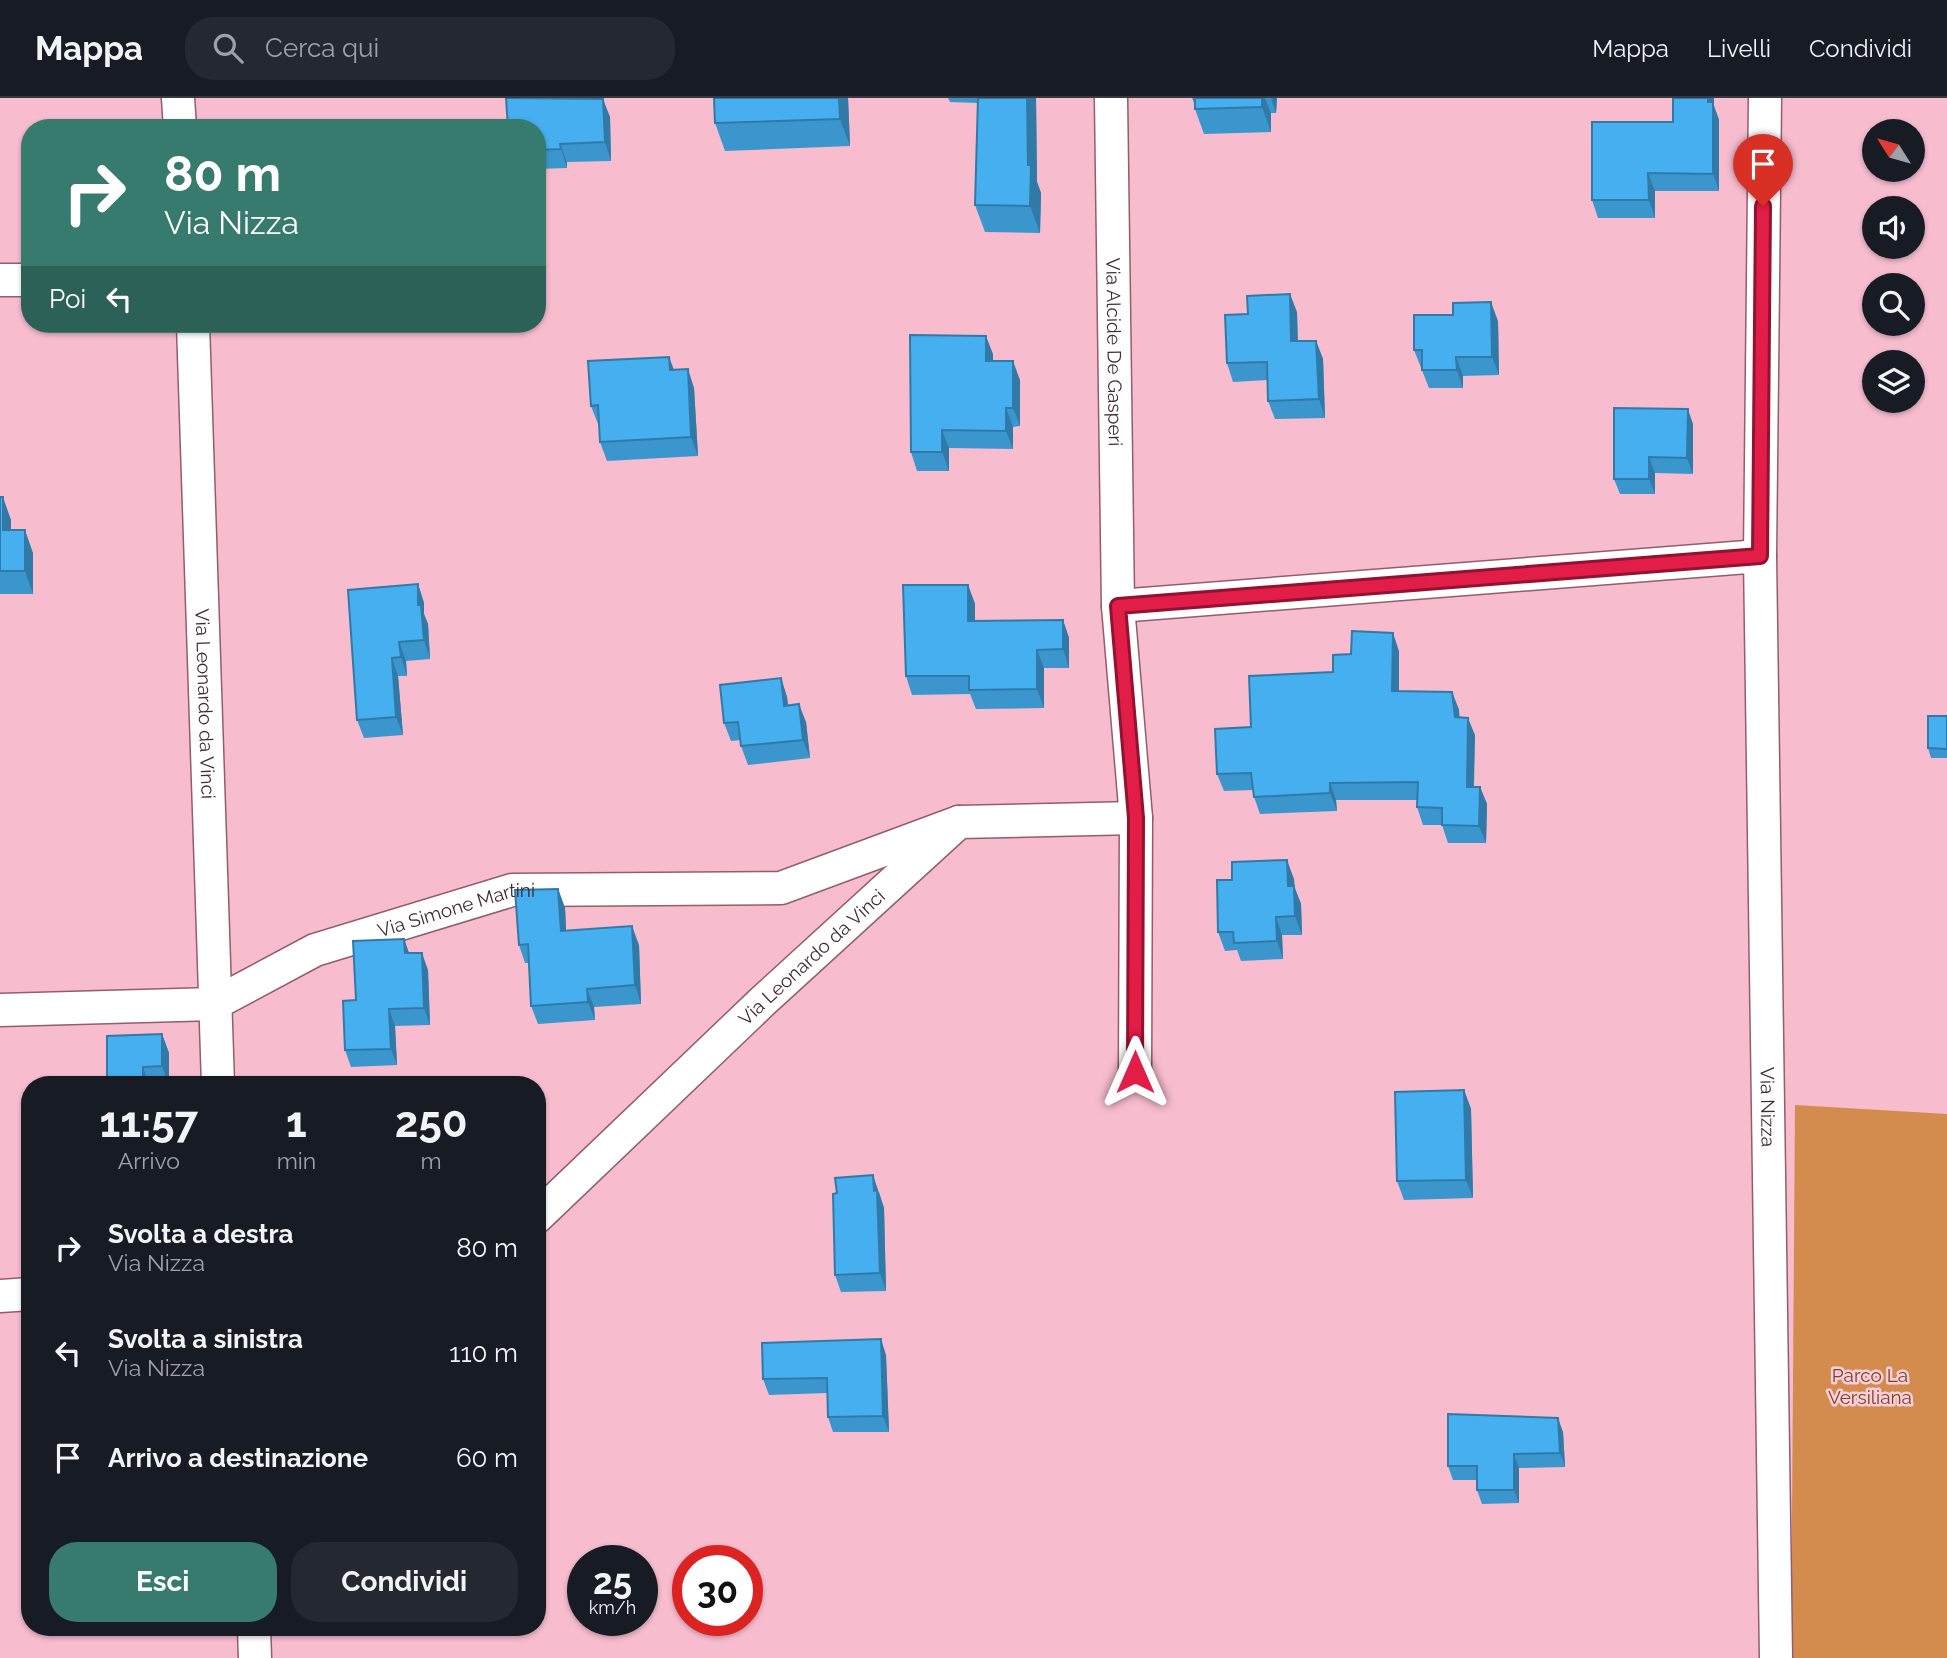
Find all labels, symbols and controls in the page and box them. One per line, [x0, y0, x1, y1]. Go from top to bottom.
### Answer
search box [185, 17, 675, 80]
text: Mappa [35, 29, 143, 68]
icon: search [209, 29, 247, 67]
text: Cerca qui [265, 33, 379, 63]
text: Mappa [1592, 34, 1669, 63]
text: Livelli [1707, 34, 1771, 63]
text: Condividi [1809, 34, 1912, 63]
north arrow [1862, 119, 1925, 182]
map controls [1862, 119, 1925, 413]
pin [1733, 134, 1793, 206]
text: 80 m [164, 145, 281, 202]
icon: arrive [1744, 145, 1782, 183]
icon: right [49, 147, 140, 238]
button: sound [1862, 196, 1925, 259]
text: Via Nizza [164, 204, 299, 241]
street label: Via Alcide De Gasperi [1102, 258, 1127, 446]
button: search [1862, 273, 1925, 336]
icon: left [100, 280, 138, 318]
text: Poi [49, 284, 86, 314]
button: layers [1862, 350, 1925, 413]
street label: Via Leonardo da Vinci [191, 608, 220, 799]
street label: Via Simone Martini [375, 879, 535, 941]
street label: Via Leonardo da Vinci [734, 885, 889, 1030]
position arrow [1098, 1035, 1172, 1109]
street label: Via Nizza [1756, 1067, 1780, 1147]
text: 11:57 [99, 1098, 198, 1147]
text: 1 [286, 1098, 307, 1147]
text: 250 [395, 1098, 467, 1147]
text: Arrivo [118, 1147, 180, 1174]
text: min [277, 1147, 316, 1174]
text: m [421, 1147, 442, 1174]
text: Svolta a destra [108, 1219, 294, 1249]
icon: right [49, 1229, 87, 1267]
text: 80 m [456, 1233, 518, 1263]
text: Via Nizza [108, 1249, 205, 1276]
text: Svolta a sinistra [108, 1324, 303, 1354]
icon: left [49, 1334, 87, 1372]
text: 110 m [449, 1338, 518, 1368]
text: Via Nizza [108, 1354, 205, 1381]
park label: Parco La Versiliana [1828, 1364, 1912, 1408]
icon: arrive [49, 1439, 87, 1477]
text: Arrivo a destinazione [108, 1443, 368, 1473]
text: 60 m [456, 1443, 518, 1473]
button: Esci [49, 1542, 277, 1622]
button: Condividi [291, 1542, 518, 1622]
speed limit sign: 30 [672, 1545, 763, 1636]
text: 25 [593, 1561, 632, 1602]
text: km/h [589, 1597, 636, 1618]

